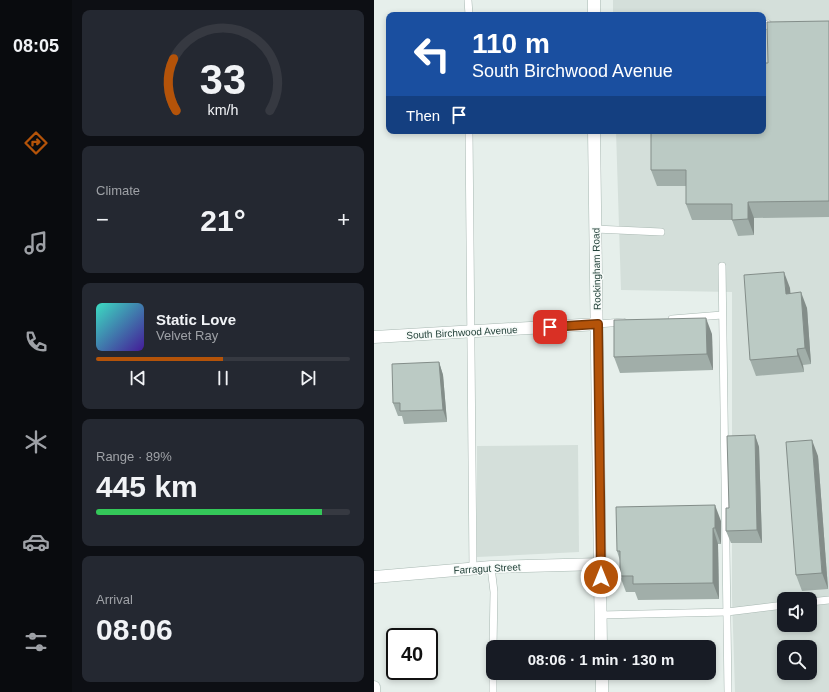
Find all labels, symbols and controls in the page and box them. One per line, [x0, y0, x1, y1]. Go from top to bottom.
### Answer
icon: left [406, 28, 458, 80]
text: 110 m [472, 28, 550, 59]
text: 08:05 [13, 36, 59, 56]
text: 33 [200, 56, 246, 103]
text: South Birchwood Avenue [472, 61, 673, 81]
text: km/h [208, 102, 239, 118]
icon: arrive [448, 104, 470, 126]
text: Then [406, 107, 440, 124]
icon: directions [22, 129, 50, 157]
text: Climate [96, 183, 140, 198]
text: 21° [200, 204, 246, 237]
text: − [96, 207, 109, 232]
text: + [337, 207, 350, 232]
street label: Rockingham Road [590, 228, 603, 310]
icon: music [22, 229, 50, 257]
pin [533, 310, 567, 344]
text: Static Love [156, 311, 236, 328]
icon: arrive [539, 316, 561, 338]
street label: South Birchwood Avenue [406, 324, 518, 341]
icon: phone [22, 328, 50, 356]
text: Velvet Ray [156, 328, 218, 343]
icon: previous [127, 367, 149, 389]
icon: pause [212, 367, 234, 389]
icon: next [297, 367, 319, 389]
icon: climate [22, 428, 50, 456]
text: Range · 89% [96, 449, 172, 464]
text: 445 km [96, 470, 198, 503]
icon: car [22, 528, 50, 556]
position arrow [580, 556, 622, 598]
street label: Farragut Street [453, 561, 521, 576]
text: Arrival [96, 592, 133, 607]
map controls [777, 592, 817, 680]
button: sound [777, 592, 817, 632]
text: 08:06 [96, 613, 173, 646]
icon: filters [22, 628, 50, 656]
speed limit sign: 40 [386, 628, 438, 680]
button: search [777, 640, 817, 680]
text: 08:06 · 1 min · 130 m [528, 651, 674, 668]

